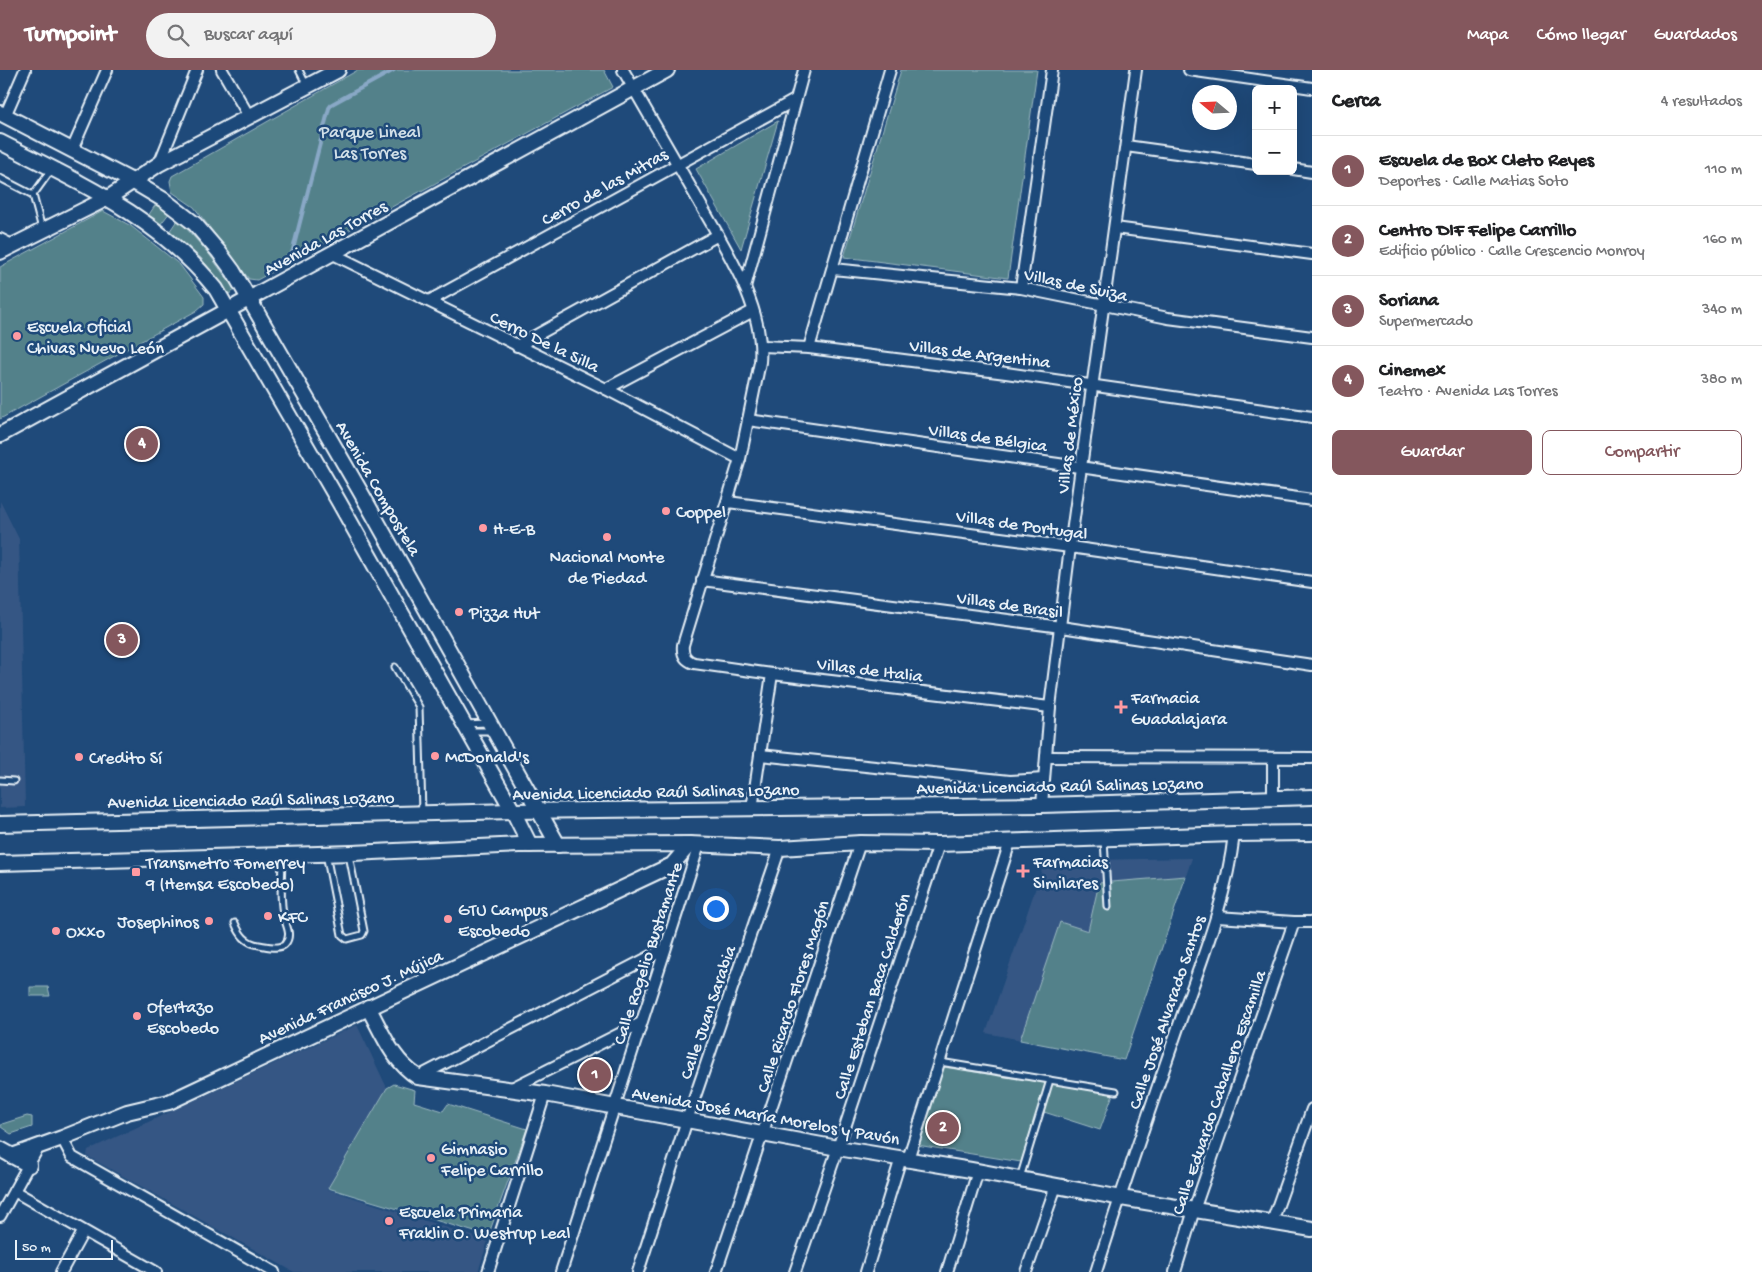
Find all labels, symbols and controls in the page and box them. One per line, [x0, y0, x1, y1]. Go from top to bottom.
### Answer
search box [146, 13, 496, 58]
text: Turnpoint [25, 21, 116, 50]
icon: search [164, 21, 192, 49]
text: Buscar aquí [204, 24, 293, 47]
text: Mapa [1467, 25, 1508, 46]
text: Cómo llegar [1536, 25, 1626, 46]
text: Guardados [1654, 25, 1737, 46]
north arrow [1192, 85, 1237, 130]
map controls [1252, 85, 1297, 175]
button: + [1252, 85, 1297, 130]
text: Cerca [1332, 90, 1380, 115]
text: 4 resultados [1661, 93, 1742, 112]
park label: Parque Lineal Las Torres [318, 123, 421, 165]
button: − [1252, 130, 1297, 175]
street label: Cerro de las Mitras [538, 144, 673, 232]
text: Escuela de Box Cleto Reyes [1379, 150, 1594, 173]
text: 1 [1345, 161, 1351, 180]
text: 110 m [1705, 161, 1742, 180]
text: Deportes · Calle Matias Soto [1379, 173, 1569, 192]
street label: Avenida Las Torres [261, 196, 393, 282]
text: Centro DIF Felipe Carrillo [1379, 220, 1576, 243]
text: 2 [1344, 231, 1352, 250]
text: 160 m [1703, 231, 1742, 250]
text: Edificio público · Calle Crescencio Monroy [1379, 243, 1645, 262]
street label: Villas de Suiza [1021, 265, 1130, 308]
text: Soriana [1379, 290, 1439, 313]
text: 3 [1344, 301, 1352, 320]
text: 340 m [1702, 301, 1742, 320]
street label: Cerro De la Silla [486, 308, 603, 379]
text: Supermercado [1379, 313, 1473, 332]
place label: Escuela Oficial Chivas Nuevo León [27, 318, 164, 360]
marker: Escuela Oficial Chivas Nuevo León [11, 330, 23, 342]
street label: Villas de Argentina [907, 336, 1052, 375]
text: Cinemex [1379, 360, 1446, 383]
text: 4 [1344, 371, 1352, 390]
text: 380 m [1701, 371, 1742, 390]
street label: Villas de México [1054, 376, 1089, 496]
text: Teatro · Avenida Las Torres [1379, 383, 1558, 402]
street label: Avenida Compostela [330, 418, 425, 561]
street label: Villas de Bélgica [926, 421, 1049, 458]
pin: 4 [126, 425, 158, 463]
button: Guardar [1332, 430, 1532, 475]
button: Compartir [1542, 430, 1742, 475]
place label: Coppel [676, 503, 726, 524]
marker: Coppel [660, 505, 672, 517]
street label: Villas de Portugal [954, 507, 1089, 546]
place label: H-E-B [493, 520, 536, 541]
marker: H-E-B [477, 522, 489, 534]
marker: Nacional Monte de Piedad [601, 531, 613, 543]
place label: Nacional Monte de Piedad [550, 548, 665, 590]
street label: Villas de Brasil [954, 589, 1064, 624]
place label: Pizza Hut [468, 604, 541, 625]
marker: Pizza Hut [453, 606, 465, 618]
pin: 3 [106, 621, 138, 659]
street label: Villas de Italia [815, 654, 925, 689]
place label: Farmacia Guadalajara [1130, 689, 1228, 731]
marker: Farmacia Guadalajara [1115, 701, 1127, 713]
place label: McDonald's [445, 748, 530, 769]
place label: Credito Sí [89, 749, 163, 770]
marker: McDonald's [429, 750, 441, 762]
marker: Credito Sí [73, 751, 85, 763]
street label: Avenida Licenciado Raúl Salinas Lozano [916, 774, 1204, 801]
street label: Avenida Licenciado Raúl Salinas Lozano [512, 780, 800, 807]
street label: Avenida Licenciado Raúl Salinas Lozano [107, 788, 395, 815]
place label: Farmacias Similares [1032, 853, 1109, 895]
place label: Transmetro Fomerrey 9 (Hemsa Escobedo) [145, 854, 306, 896]
street label: Calle Rogelio Bustamante [610, 859, 689, 1048]
marker: Farmacias Similares [1017, 865, 1029, 877]
marker: Transmetro Fomerrey 9 (Hemsa Escobedo) [130, 866, 142, 878]
street label: Calle Esteban Baca Calderón [830, 891, 917, 1102]
your location [703, 896, 729, 922]
street label: Calle Ricardo Flores Magón [753, 898, 836, 1096]
place label: GTU Campus Escobedo [458, 901, 549, 943]
place label: KFC [278, 908, 308, 929]
marker: KFC [262, 910, 274, 922]
street label: Calle José Alvarado Santos [1125, 912, 1212, 1112]
place label: Josephinos [117, 913, 200, 934]
marker: GTU Campus Escobedo [442, 913, 454, 925]
marker: Josephinos [203, 915, 215, 927]
place label: Oxxo [66, 923, 105, 944]
marker: Oxxo [50, 925, 62, 937]
street label: Calle Juan Sarabia [677, 942, 742, 1082]
street label: Avenida Francisco J. Mújica [255, 946, 448, 1050]
street label: Calle Eduardo Caballero Escamilla [1169, 967, 1272, 1218]
place label: Ofertazo Escobedo [147, 998, 219, 1040]
marker: Ofertazo Escobedo [131, 1010, 143, 1022]
pin: 1 [579, 1056, 611, 1094]
street label: Avenida José María Morelos y Pavón [630, 1084, 902, 1151]
pin: 2 [927, 1109, 959, 1147]
place label: Gimnasio Felipe Carrillo [440, 1140, 543, 1182]
marker: Gimnasio Felipe Carrillo [425, 1152, 437, 1164]
place label: Escuela Primaria Fraklin O. Westrup Leal [398, 1203, 570, 1245]
marker: Escuela Primaria Fraklin O. Westrup Leal [383, 1215, 395, 1227]
scale bar [15, 1237, 112, 1260]
text: 50 m [22, 1240, 51, 1257]

